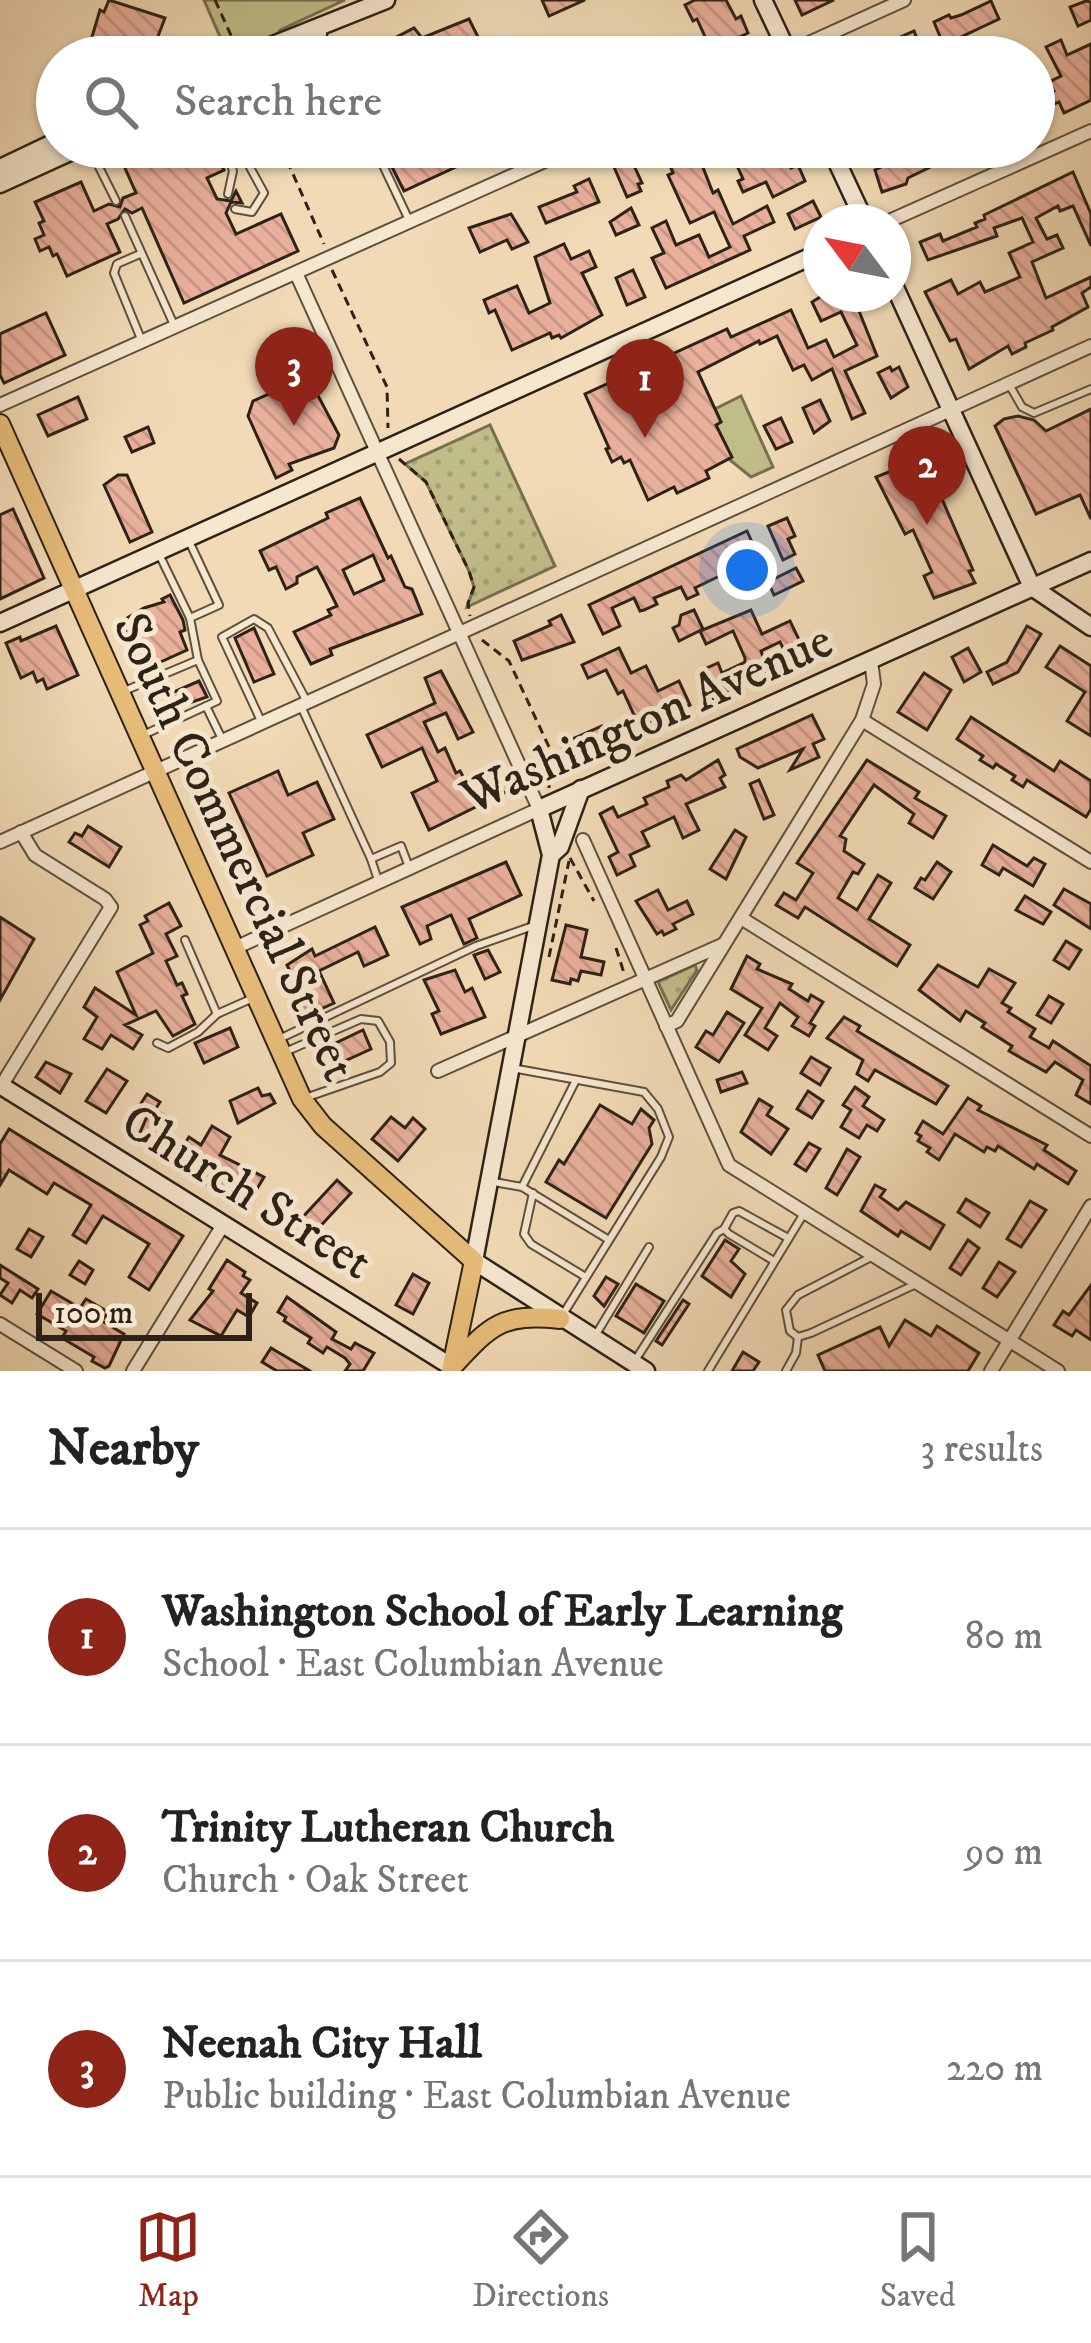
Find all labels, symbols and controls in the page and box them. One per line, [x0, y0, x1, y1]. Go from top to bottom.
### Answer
search box [36, 36, 1055, 168]
icon: search [78, 69, 144, 135]
text: Search here [174, 74, 382, 130]
north arrow [803, 204, 911, 312]
pin: 3 [255, 327, 333, 426]
pin: 1 [606, 339, 684, 438]
pin: 2 [888, 426, 966, 525]
your location [717, 540, 777, 600]
street label: South Commercial Street [98, 603, 371, 1091]
street label: Washington Avenue [451, 609, 843, 831]
street label: Church Street [109, 1090, 384, 1295]
scale bar [36, 1287, 252, 1340]
text: 100 m [54, 1293, 133, 1334]
text: Nearby [48, 1417, 199, 1481]
text: 3 results [920, 1425, 1043, 1474]
text: Washington School of Early Learning [162, 1584, 843, 1640]
text: 1 [80, 1612, 94, 1661]
text: 80 m [965, 1612, 1043, 1661]
text: School · East Columbian Avenue [162, 1640, 664, 1689]
text: Trinity Lutheran Church [162, 1800, 614, 1856]
text: 2 [77, 1828, 97, 1877]
text: 90 m [965, 1828, 1043, 1877]
text: Church · Oak Street [162, 1856, 469, 1905]
text: Neenah City Hall [162, 2016, 482, 2072]
text: 3 [80, 2044, 94, 2093]
text: 220 m [946, 2044, 1043, 2093]
text: Public building · East Columbian Avenue [162, 2072, 791, 2121]
tab: Map [135, 2204, 201, 2317]
tab: Directions [472, 2204, 609, 2317]
tab: Saved [880, 2204, 956, 2317]

